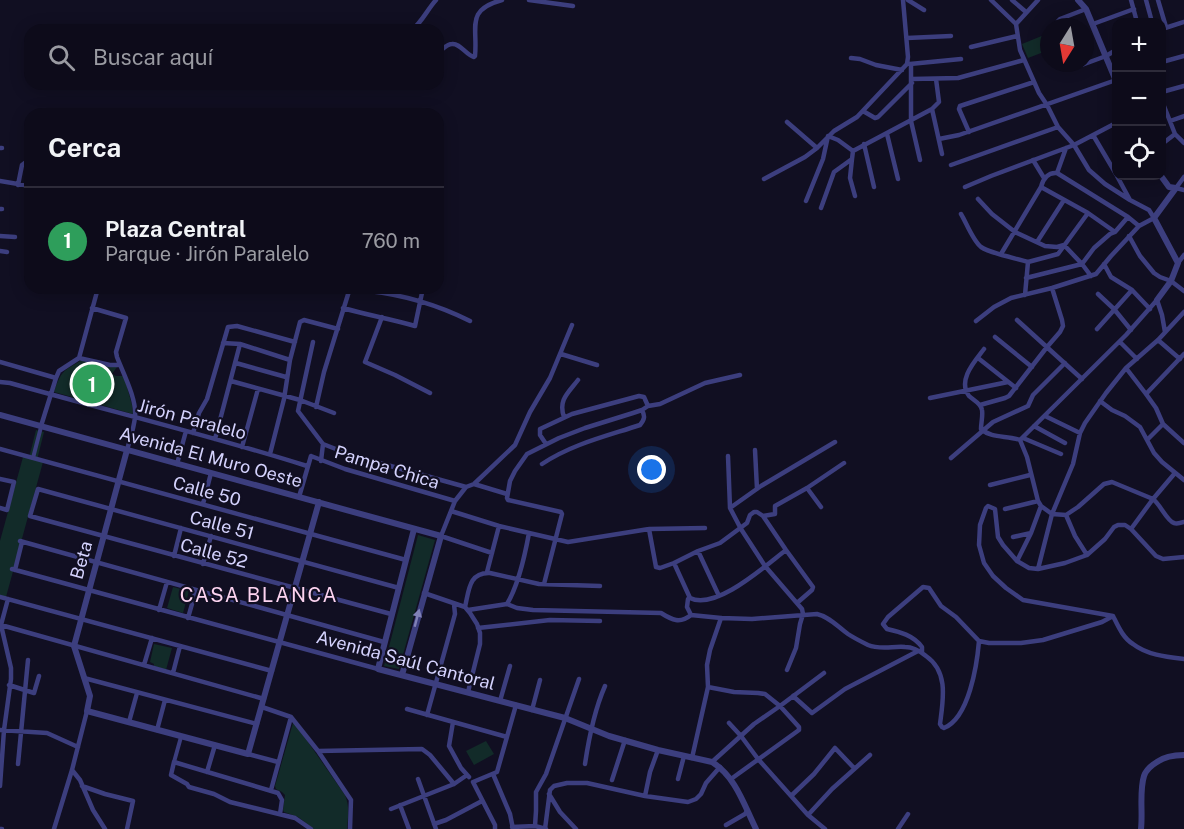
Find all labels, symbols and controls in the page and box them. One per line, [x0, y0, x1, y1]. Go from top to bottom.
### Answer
north arrow [1040, 18, 1094, 72]
map controls [1112, 18, 1166, 180]
button: + [1112, 18, 1166, 72]
search box [24, 24, 444, 90]
icon: search [45, 41, 78, 74]
text: Buscar aquí [93, 44, 213, 70]
button: − [1112, 72, 1166, 126]
button: locate [1112, 126, 1166, 180]
text: Cerca [48, 132, 121, 163]
text: Plaza Central [105, 216, 246, 242]
text: 1 [63, 229, 72, 253]
text: 760 m [362, 229, 420, 253]
text: Parque · Jirón Paralelo [105, 242, 309, 266]
pin: 1 [72, 362, 112, 406]
street label: Jirón Paralelo [135, 394, 249, 444]
street label: Avenida El Muro Oeste [117, 422, 305, 492]
street label: Pampa Chica [332, 441, 442, 493]
your location [637, 455, 666, 484]
street label: Calle 50 [171, 472, 243, 510]
street label: Calle 51 [188, 506, 256, 544]
street label: Calle 52 [178, 534, 250, 572]
street label: Beta [66, 538, 96, 582]
district label: CASA BLANCA [180, 583, 338, 607]
one-way arrow [413, 609, 422, 627]
street label: Avenida Saúl Cantoral [314, 626, 498, 694]

